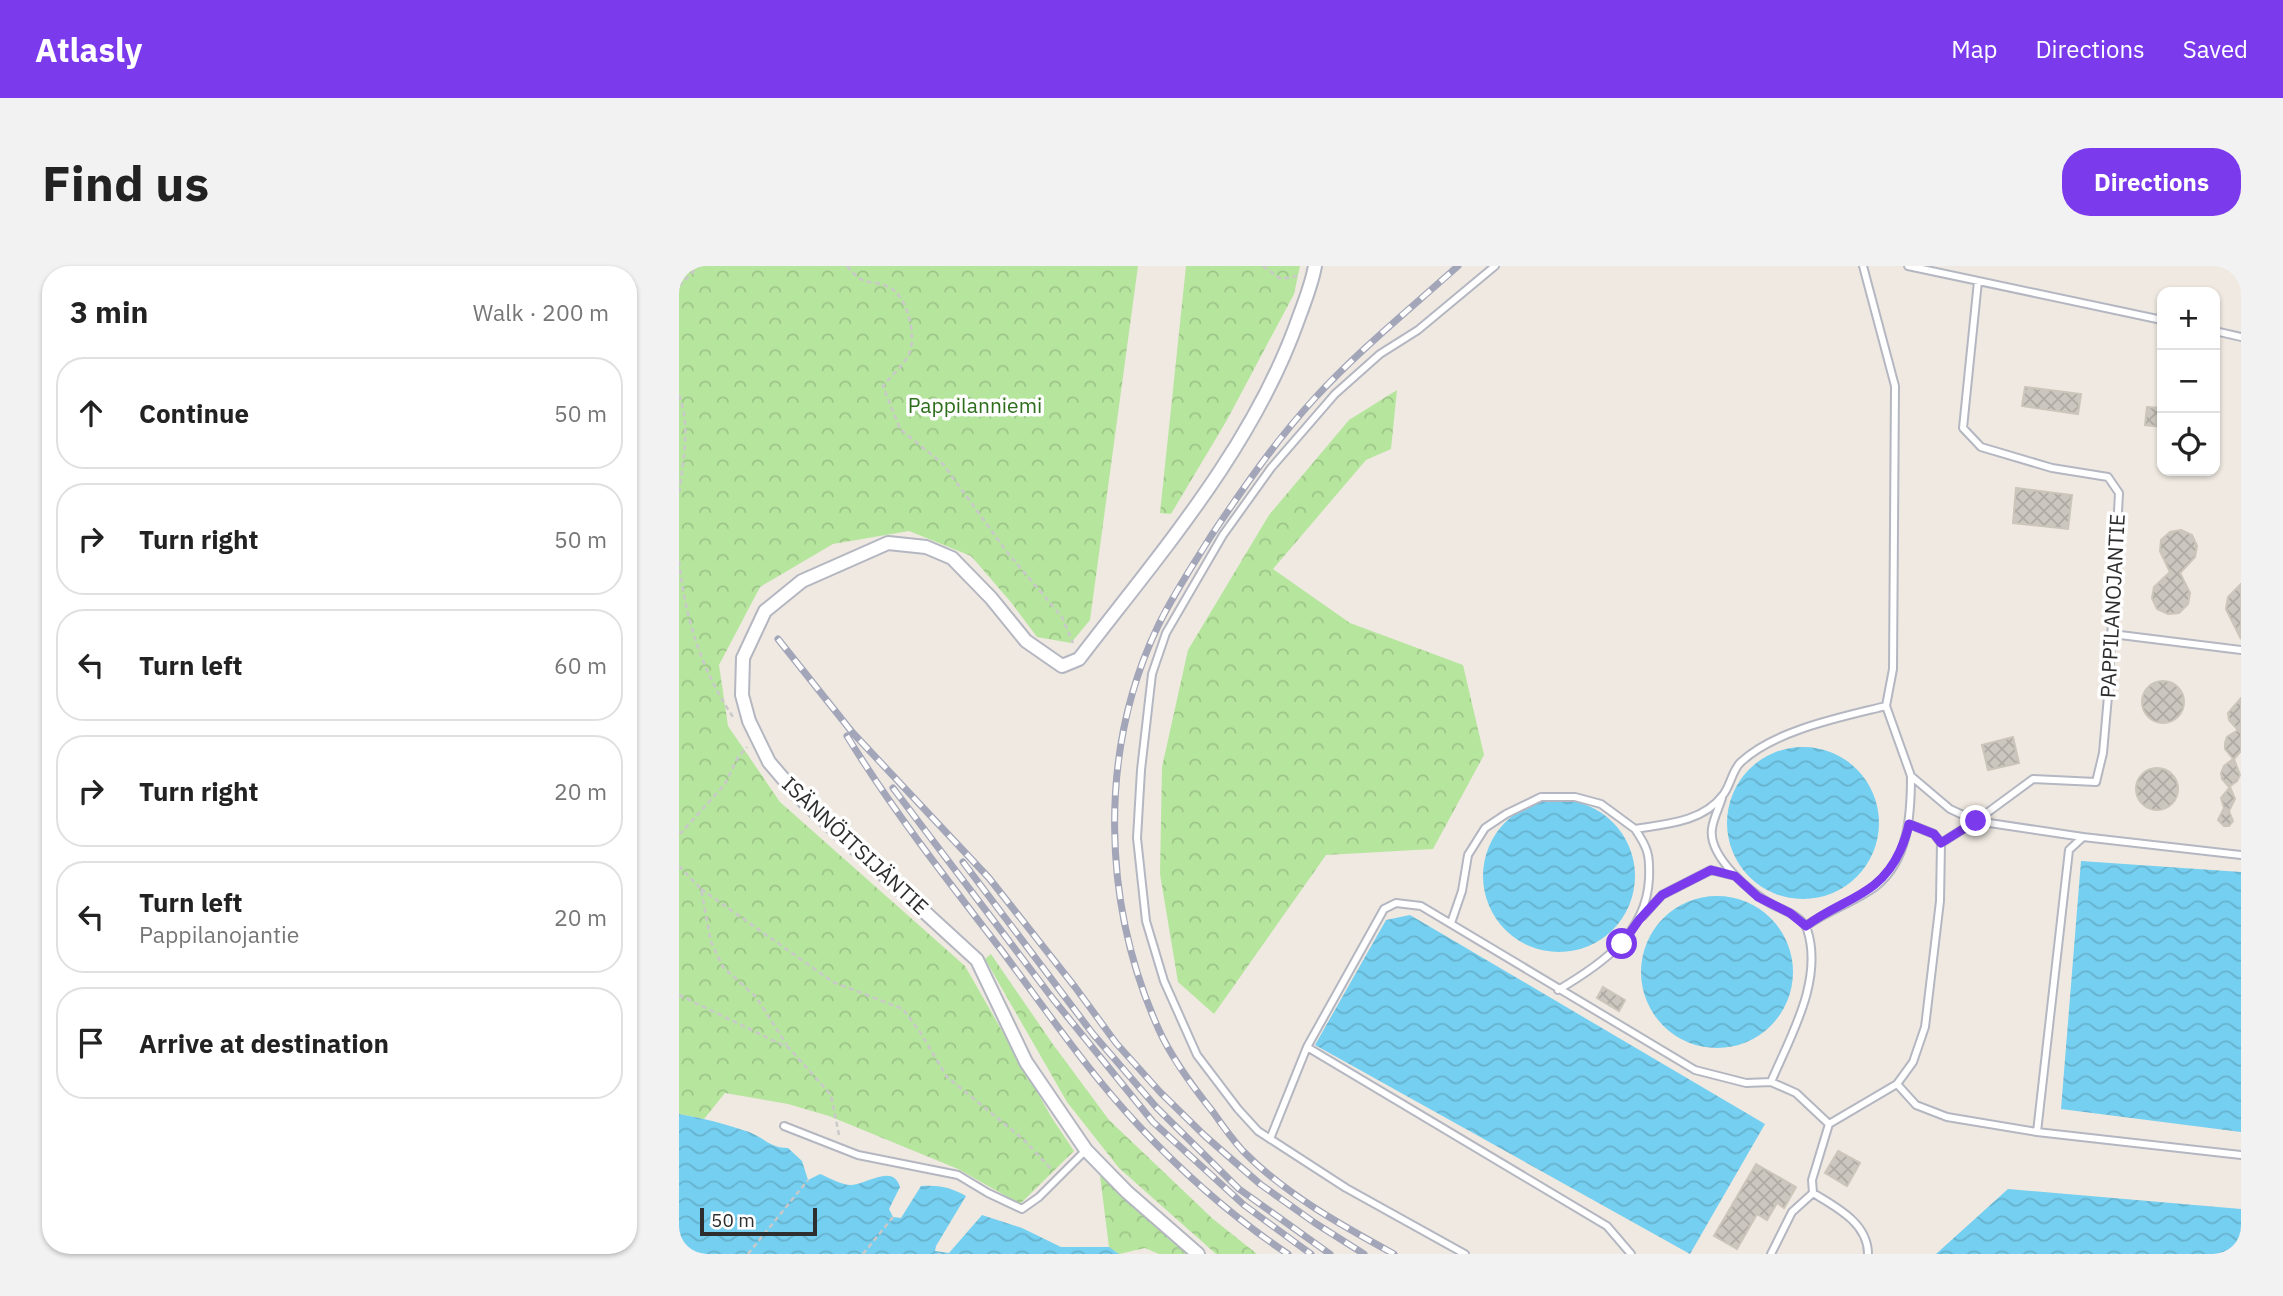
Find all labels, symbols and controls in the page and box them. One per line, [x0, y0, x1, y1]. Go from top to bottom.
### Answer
text: Atlasly [35, 28, 142, 71]
text: Map [1951, 33, 1997, 65]
text: Directions [2035, 33, 2145, 65]
text: Saved [2183, 33, 2248, 65]
button: Directions [2062, 148, 2241, 216]
text: Find us [42, 151, 209, 214]
map controls [2157, 287, 2220, 476]
button: + [2157, 287, 2220, 350]
text: 3 min [70, 292, 148, 331]
text: Walk · 200 m [473, 297, 609, 327]
button: − [2157, 350, 2220, 413]
park label: Pappilanniemi [908, 391, 1042, 419]
icon: ahead [72, 394, 110, 432]
text: Continue [139, 396, 249, 430]
text: 50 m [554, 398, 607, 428]
button: locate [2157, 413, 2220, 476]
street label: PAPPILANOJANTIE [2093, 513, 2131, 699]
icon: right [72, 520, 110, 558]
text: Turn right [139, 522, 258, 556]
text: 50 m [554, 524, 607, 554]
icon: left [72, 646, 110, 684]
text: Turn left [139, 648, 242, 682]
text: 60 m [554, 650, 607, 680]
street label: ISÄNNÖITSIJÄNTIE [776, 770, 935, 921]
icon: right [72, 772, 110, 810]
text: Turn right [139, 774, 258, 808]
text: 20 m [554, 776, 607, 806]
route end [1960, 805, 1991, 836]
text: Turn left [139, 885, 242, 919]
icon: left [72, 898, 110, 936]
text: 20 m [554, 902, 607, 932]
text: Pappilanojantie [139, 919, 299, 949]
route start [1606, 928, 1637, 959]
icon: arrive [72, 1024, 110, 1062]
text: Arrive at destination [139, 1026, 389, 1060]
scale bar [700, 1205, 817, 1237]
text: 50 m [711, 1208, 755, 1232]

